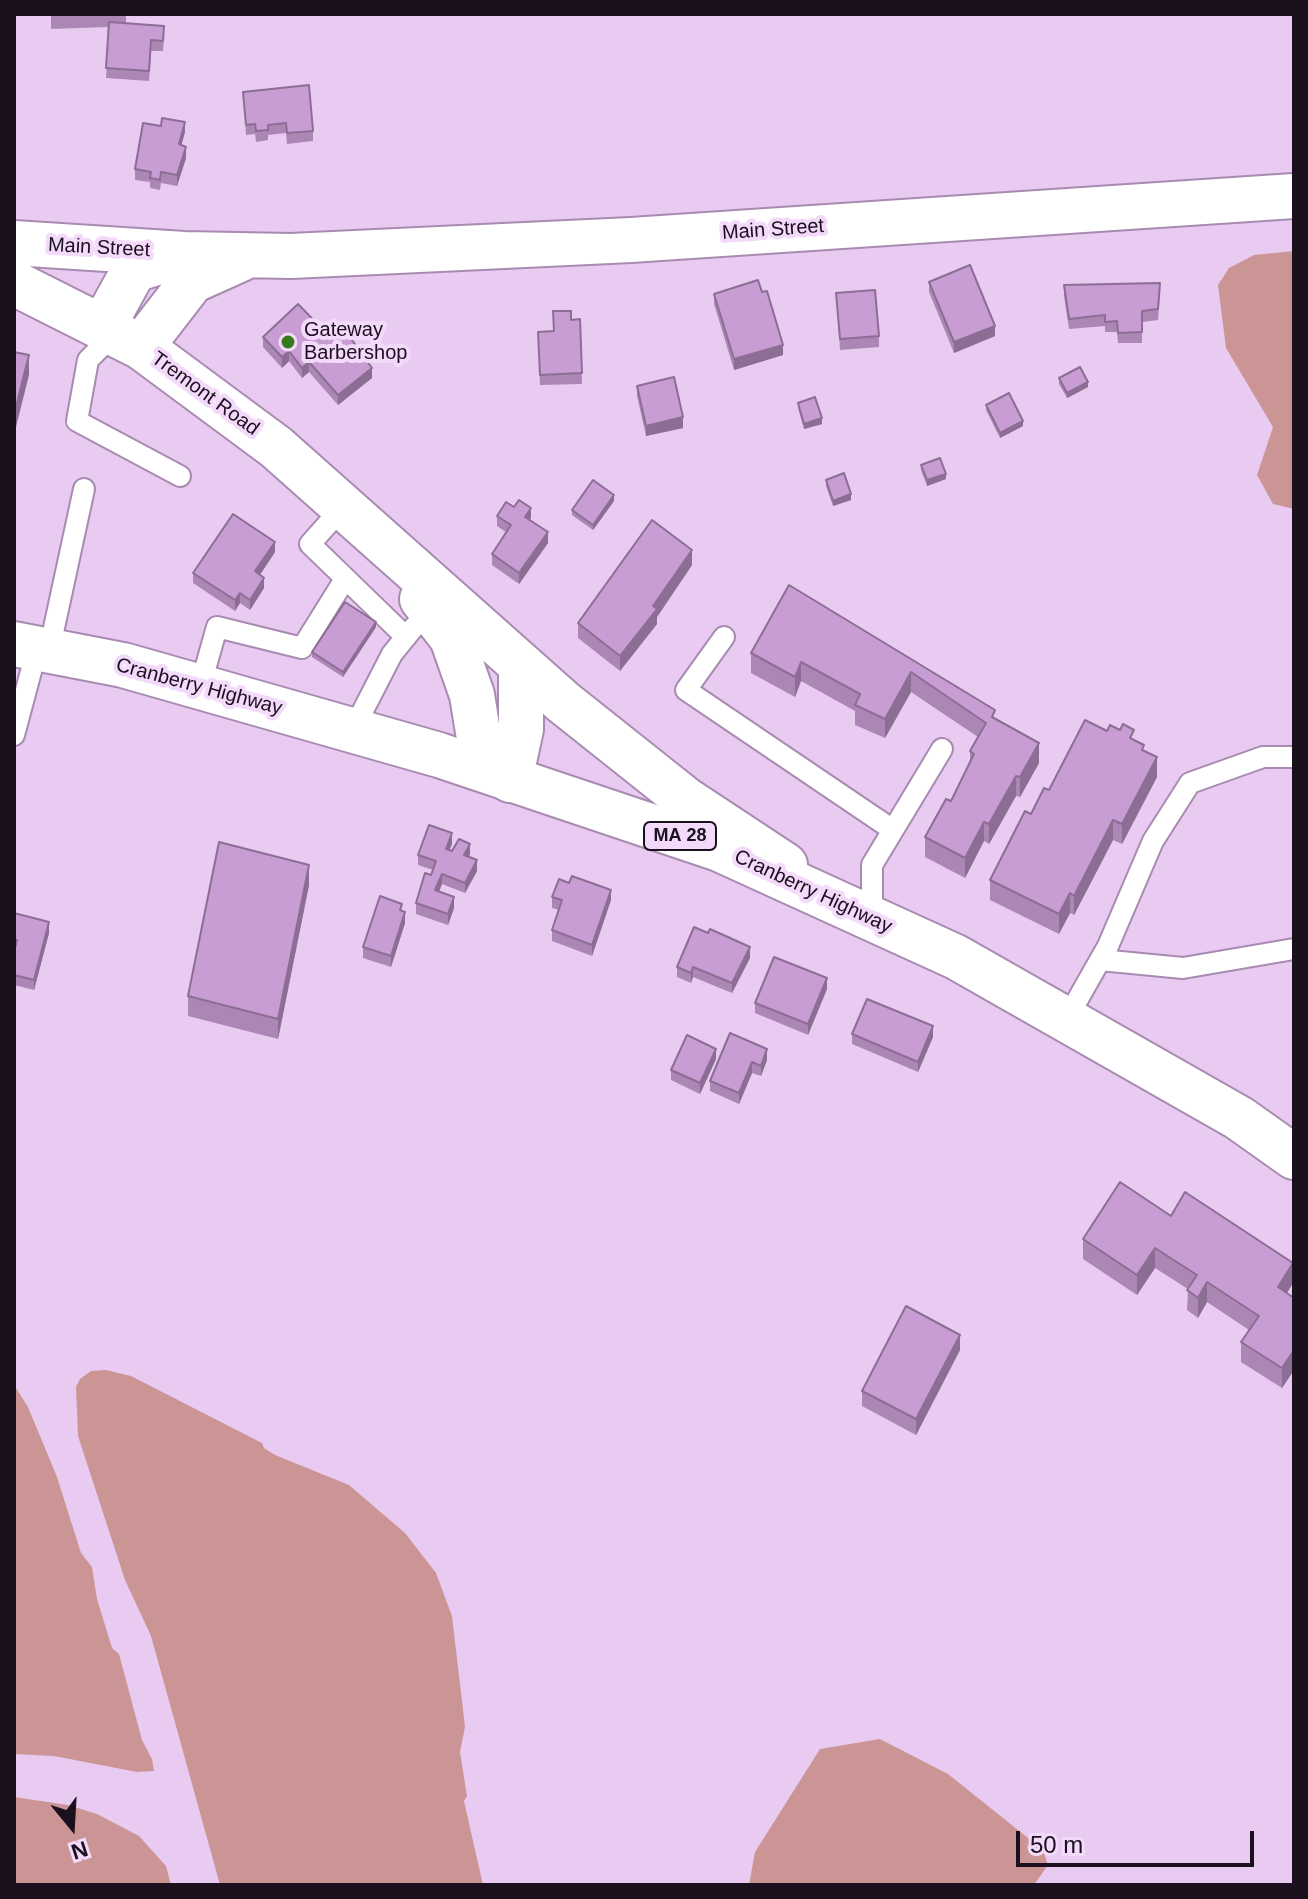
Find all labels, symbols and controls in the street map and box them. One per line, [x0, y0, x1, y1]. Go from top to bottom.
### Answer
street label: Main Street [721, 214, 825, 246]
street label: Main Street [47, 233, 151, 263]
place label: Gateway Barbershop [304, 318, 407, 365]
marker: Gateway Barbershop [279, 333, 297, 351]
street label: Tremont Road [147, 347, 263, 441]
street label: Cranberry Highway [113, 653, 285, 721]
road number: MA 28 [644, 822, 716, 850]
street label: Cranberry Highway [730, 845, 896, 939]
north arrow [32, 1787, 112, 1867]
scale bar [1020, 1815, 1258, 1865]
text: 50 m [1030, 1831, 1083, 1858]
text: N [68, 1836, 91, 1865]

